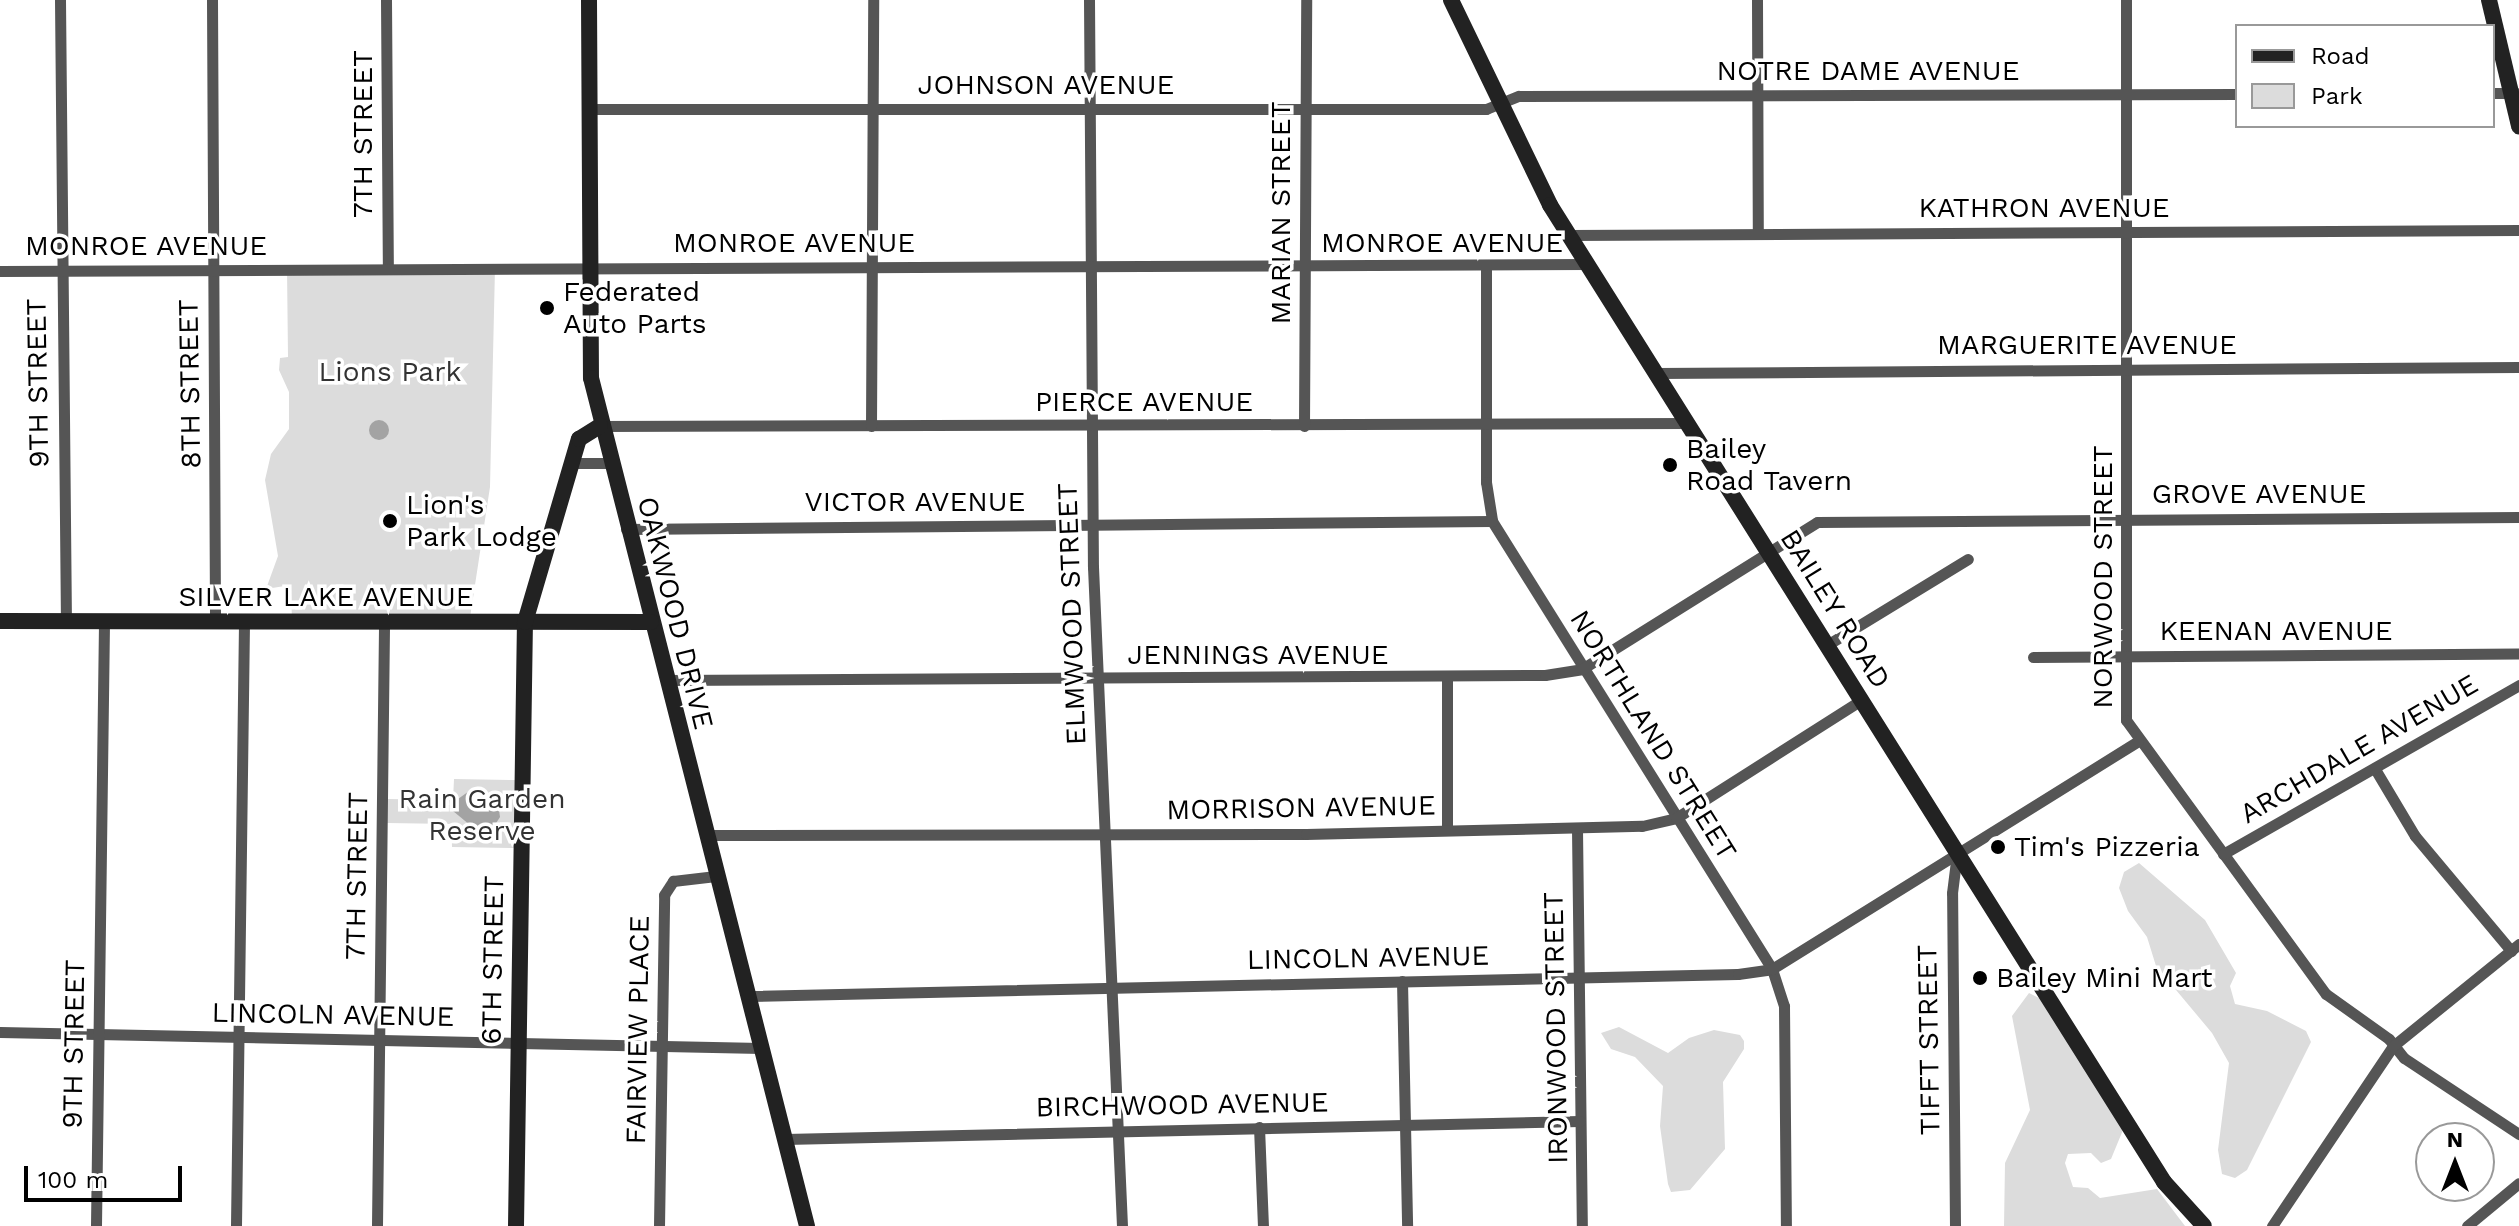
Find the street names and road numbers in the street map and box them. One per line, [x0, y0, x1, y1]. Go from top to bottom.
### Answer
street label: 7TH STREET [346, 50, 380, 218]
street label: NOTRE DAME AVENUE [1716, 54, 2020, 88]
street label: JOHNSON AVENUE [917, 68, 1175, 102]
street label: MARIAN STREET [1264, 101, 1298, 325]
street label: KATHRON AVENUE [1918, 191, 2170, 225]
street label: MONROE AVENUE [672, 226, 916, 260]
street label: MONROE AVENUE [1320, 226, 1564, 260]
street label: MONROE AVENUE [24, 229, 268, 263]
street label: 9TH STREET [20, 298, 56, 468]
street label: 8TH STREET [172, 299, 208, 469]
street label: MARGUERITE AVENUE [1936, 328, 2238, 362]
street label: PIERCE AVENUE [1034, 385, 1254, 419]
street label: NORWOOD STREET [2086, 445, 2120, 709]
street label: GROVE AVENUE [2151, 477, 2367, 511]
street label: ELMWOOD STREET [1051, 482, 1093, 746]
street label: VICTOR AVENUE [804, 485, 1026, 519]
street label: OAKWOOD DRIVE [630, 493, 720, 733]
street label: BAILEY ROAD [1772, 523, 1898, 695]
street label: SILVER LAKE AVENUE [178, 580, 474, 614]
street label: NORTHLAND STREET [1562, 604, 1744, 866]
street label: KEENAN AVENUE [2159, 614, 2393, 648]
street label: JENNINGS AVENUE [1127, 638, 1389, 672]
street label: ARCHDALE AVENUE [2234, 667, 2484, 831]
street label: MORRISON AVENUE [1166, 789, 1436, 827]
street label: 7TH STREET [339, 792, 375, 960]
street label: 6TH STREET [475, 875, 511, 1045]
street label: IRONWOOD STREET [1537, 892, 1575, 1164]
street label: FAIRVIEW PLACE [619, 915, 657, 1145]
street label: LINCOLN AVENUE [1246, 939, 1490, 977]
street label: TIFFT STREET [1911, 944, 1947, 1136]
street label: 9TH STREET [56, 959, 92, 1129]
street label: LINCOLN AVENUE [211, 996, 455, 1034]
street label: BIRCHWOOD AVENUE [1035, 1086, 1329, 1124]

